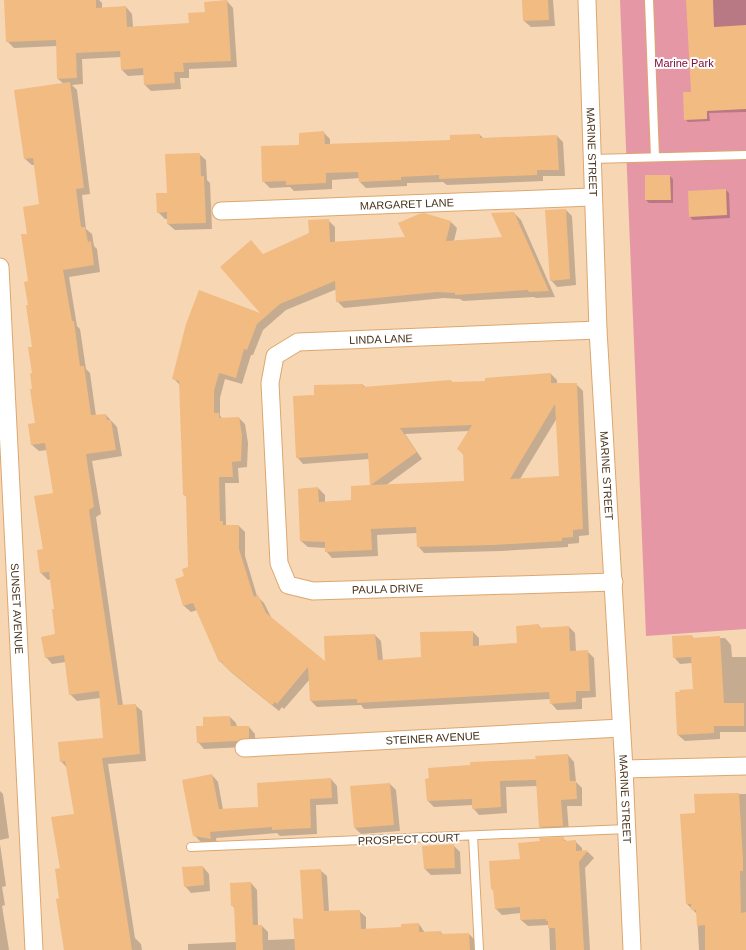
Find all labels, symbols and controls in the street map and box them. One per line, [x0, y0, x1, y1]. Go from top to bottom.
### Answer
park label: Marine Park [654, 57, 714, 69]
street label: MARINE STREET [585, 107, 600, 197]
street label: MARGARET LANE [360, 196, 454, 212]
street label: LINDA LANE [349, 332, 413, 346]
street label: MARINE STREET [598, 431, 615, 521]
street label: SUNSET AVENUE [9, 563, 25, 655]
street label: PAULA DRIVE [352, 582, 424, 596]
street label: STEINER AVENUE [385, 729, 480, 746]
street label: MARINE STREET [617, 754, 633, 844]
street label: PROSPECT COURT [358, 831, 461, 847]

